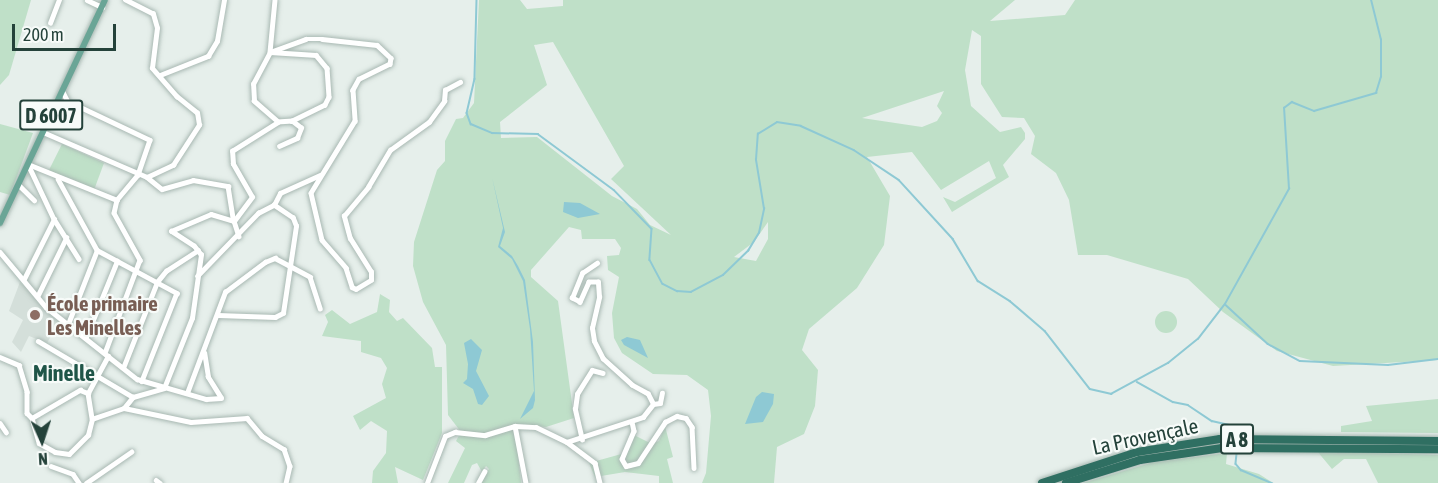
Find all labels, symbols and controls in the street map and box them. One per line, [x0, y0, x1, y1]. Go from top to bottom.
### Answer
scale bar [15, 12, 118, 50]
text: 200 m [23, 24, 64, 45]
road number: D 6007 [18, 98, 84, 132]
place label: École primaire Les Minelles [47, 290, 158, 340]
marker: École primaire Les Minelles [28, 308, 42, 322]
district label: Minelle [33, 361, 95, 387]
north arrow [12, 411, 72, 471]
street label: La Provençale [1090, 413, 1200, 459]
road number: A 8 [1219, 422, 1255, 456]
text: N [38, 450, 48, 468]

